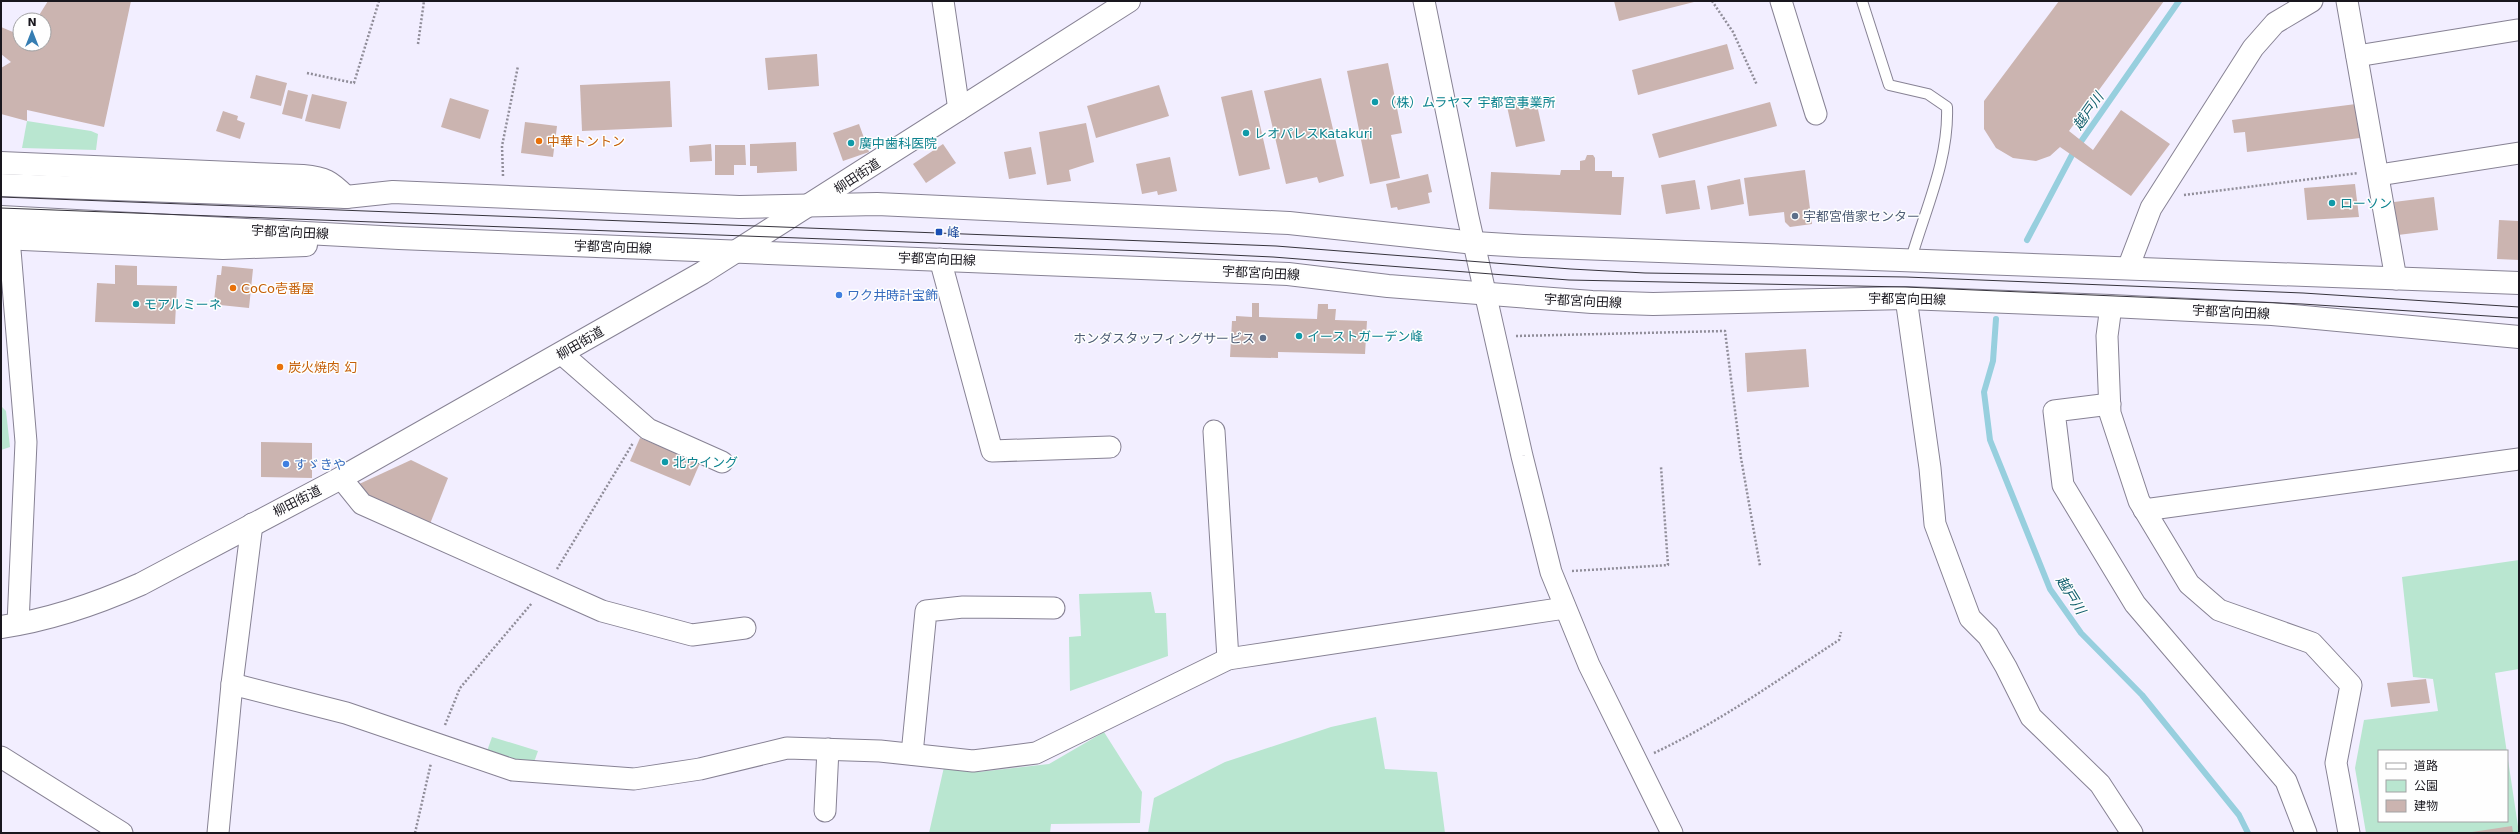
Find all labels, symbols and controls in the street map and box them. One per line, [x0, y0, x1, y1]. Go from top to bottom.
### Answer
north arrow [12, 12, 52, 52]
text: N [27, 16, 37, 29]
water label: 越戸川 [2069, 88, 2108, 133]
place label: （株）ムラヤマ 宇都宮事業所 [1383, 95, 1555, 110]
marker: （株）ムラヤマ 宇都宮事業所 [1370, 97, 1380, 107]
place label: レオパレスKatakuri [1254, 126, 1373, 141]
marker: レオパレスKatakuri [1241, 128, 1251, 138]
place label: 中華トントン [547, 134, 625, 149]
marker: 中華トントン [534, 136, 544, 146]
place label: 廣中歯科医院 [859, 136, 937, 151]
marker: 廣中歯科医院 [846, 138, 856, 148]
street label: 柳田街道 [831, 156, 883, 196]
place label: ローソン [2340, 196, 2392, 211]
marker: ローソン [2327, 198, 2337, 208]
place label: 宇都宮借家センター [1803, 209, 1920, 224]
marker: 宇都宮借家センター [1790, 211, 1800, 221]
street label: 宇都宮向田線 [251, 222, 329, 242]
place label: 峰 [947, 225, 960, 240]
marker: 峰 [934, 227, 944, 237]
street label: 宇都宮向田線 [574, 238, 652, 256]
street label: 宇都宮向田線 [898, 250, 976, 268]
street label: 宇都宮向田線 [1222, 263, 1300, 283]
place label: CoCo壱番屋 [241, 281, 314, 296]
marker: CoCo壱番屋 [228, 283, 238, 293]
place label: ワク井時計宝飾 [847, 288, 938, 303]
marker: ワク井時計宝飾 [834, 290, 844, 300]
street label: 宇都宮向田線 [1544, 291, 1622, 311]
street label: 宇都宮向田線 [1868, 291, 1946, 307]
place label: モアルミーネ [144, 297, 222, 312]
marker: モアルミーネ [131, 299, 141, 309]
street label: 宇都宮向田線 [2192, 302, 2270, 322]
street label: 柳田街道 [554, 324, 606, 362]
place label: イーストガーデン峰 [1307, 329, 1423, 344]
place label: ホンダスタッフィングサービス [1073, 331, 1255, 346]
marker: イーストガーデン峰 [1294, 331, 1304, 341]
marker: ホンダスタッフィングサービス [1258, 333, 1268, 343]
place label: 炭火焼肉 幻 [288, 360, 357, 375]
marker: 炭火焼肉 幻 [275, 362, 285, 372]
place label: 北ウイング [673, 455, 738, 470]
place label: すゞきや [294, 457, 346, 472]
marker: 北ウイング [660, 457, 670, 467]
marker: すゞきや [281, 459, 291, 469]
street label: 柳田街道 [270, 483, 324, 519]
water label: 越戸川 [2053, 573, 2090, 619]
legend [2378, 750, 2508, 822]
text: 道路 [2414, 759, 2438, 773]
text: 公園 [2414, 779, 2438, 793]
text: 建物 [2414, 799, 2438, 813]

